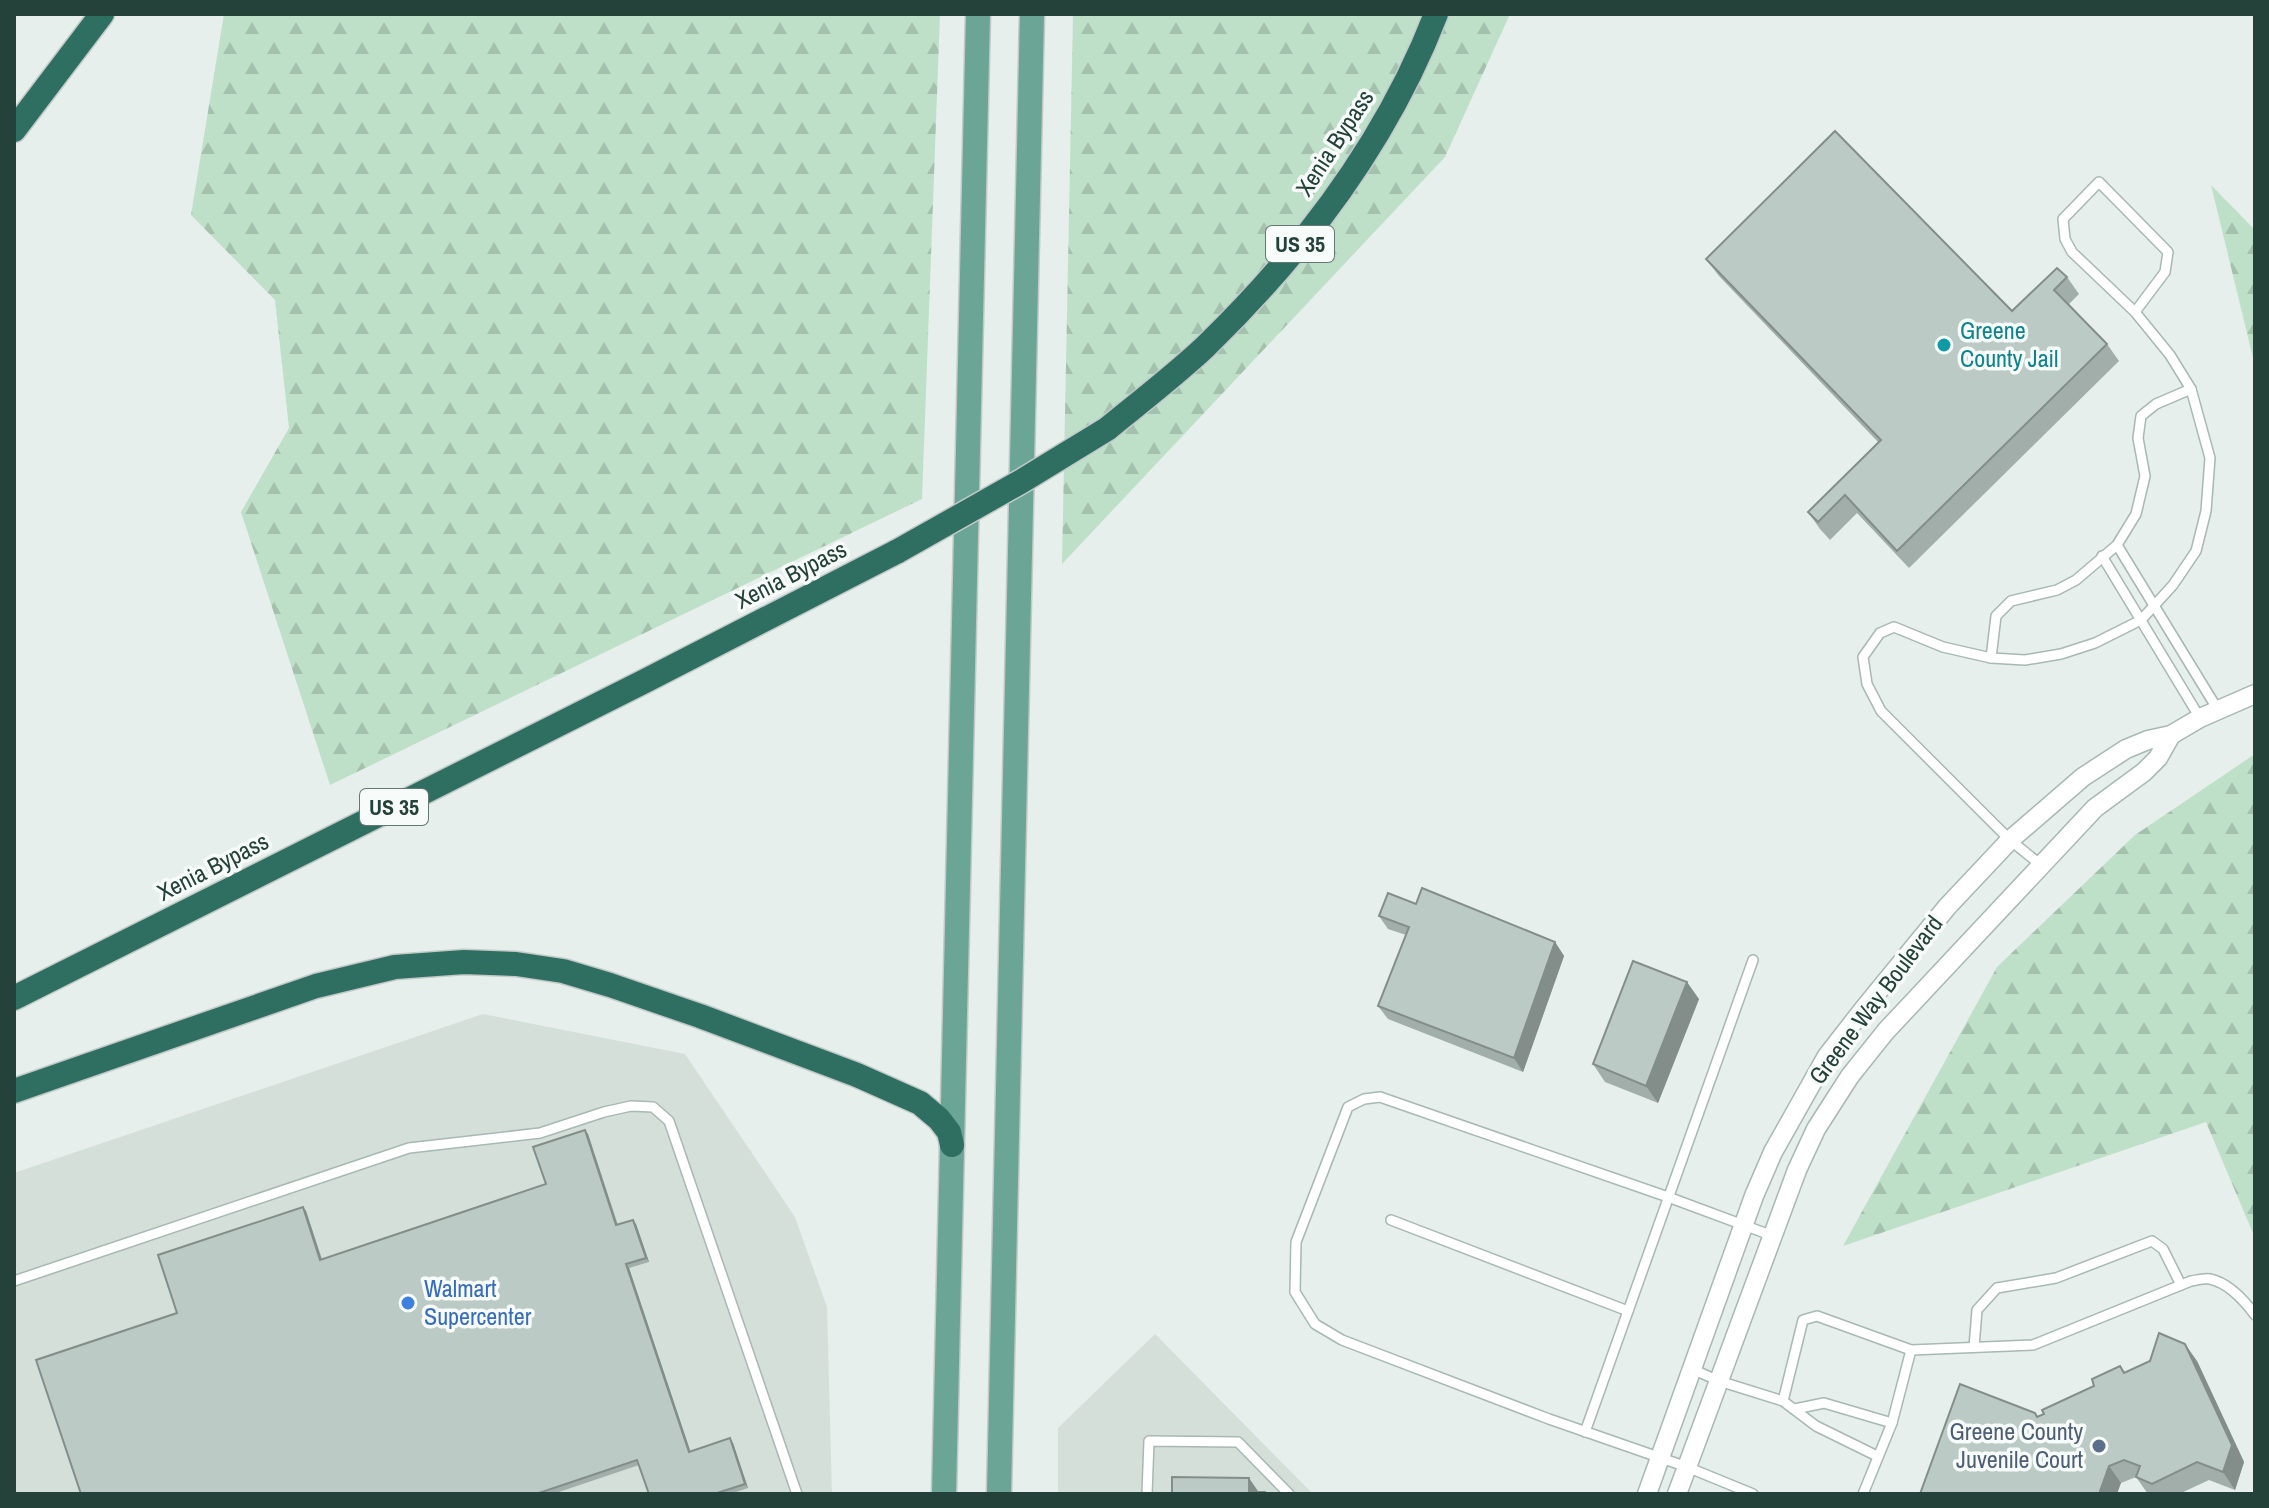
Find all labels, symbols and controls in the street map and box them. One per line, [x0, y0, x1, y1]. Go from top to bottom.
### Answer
street label: Xenia Bypass [1288, 83, 1381, 202]
road number: US 35 [1266, 226, 1334, 262]
place label: Greene County Jail [1960, 314, 2058, 374]
marker: Greene County Jail [1935, 336, 1953, 354]
street label: Xenia Bypass [729, 532, 852, 616]
road number: US 35 [360, 789, 428, 825]
street label: Xenia Bypass [151, 824, 274, 908]
street label: Greene Way Boulevard [1801, 908, 1949, 1090]
place label: Walmart Supercenter [424, 1272, 532, 1332]
marker: Walmart Supercenter [399, 1294, 417, 1312]
place label: Greene County Juvenile Court [1950, 1415, 2084, 1475]
marker: Greene County Juvenile Court [2090, 1437, 2108, 1455]

